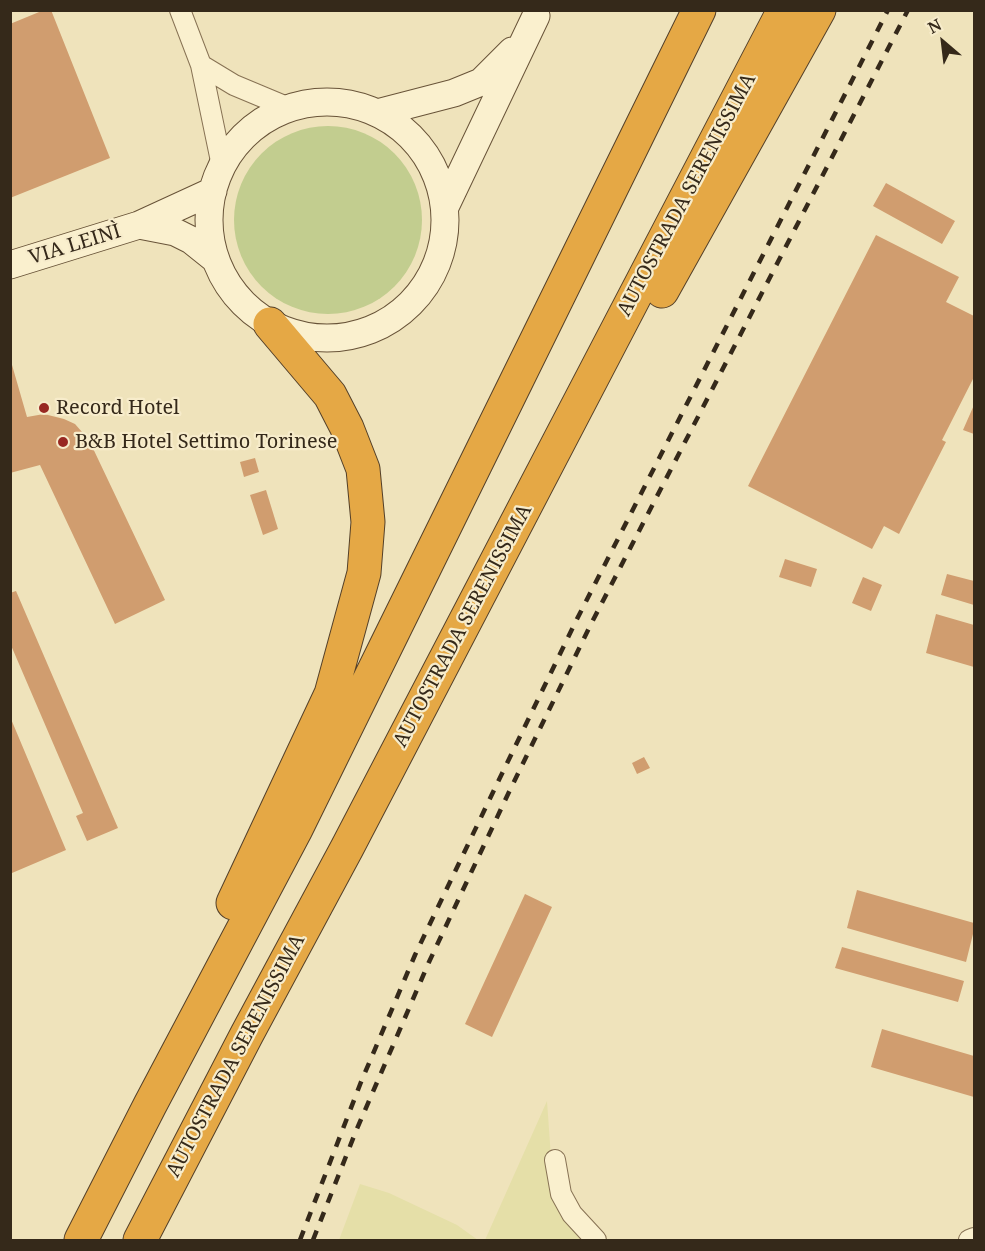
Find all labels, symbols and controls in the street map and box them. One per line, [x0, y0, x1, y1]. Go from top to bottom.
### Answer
north arrow [913, 12, 973, 72]
text: N [924, 13, 945, 39]
street label: AUTOSTRADA SERENISSIMA [613, 69, 761, 321]
street label: VIA LEINÌ [26, 220, 124, 270]
place label: Record Hotel [56, 396, 179, 420]
marker: Record Hotel [37, 401, 51, 415]
place label: B&B Hotel Settimo Torinese [75, 430, 337, 454]
marker: B&B Hotel Settimo Torinese [56, 435, 70, 449]
street label: AUTOSTRADA SERENISSIMA [389, 500, 537, 752]
street label: AUTOSTRADA SERENISSIMA [162, 930, 310, 1182]

